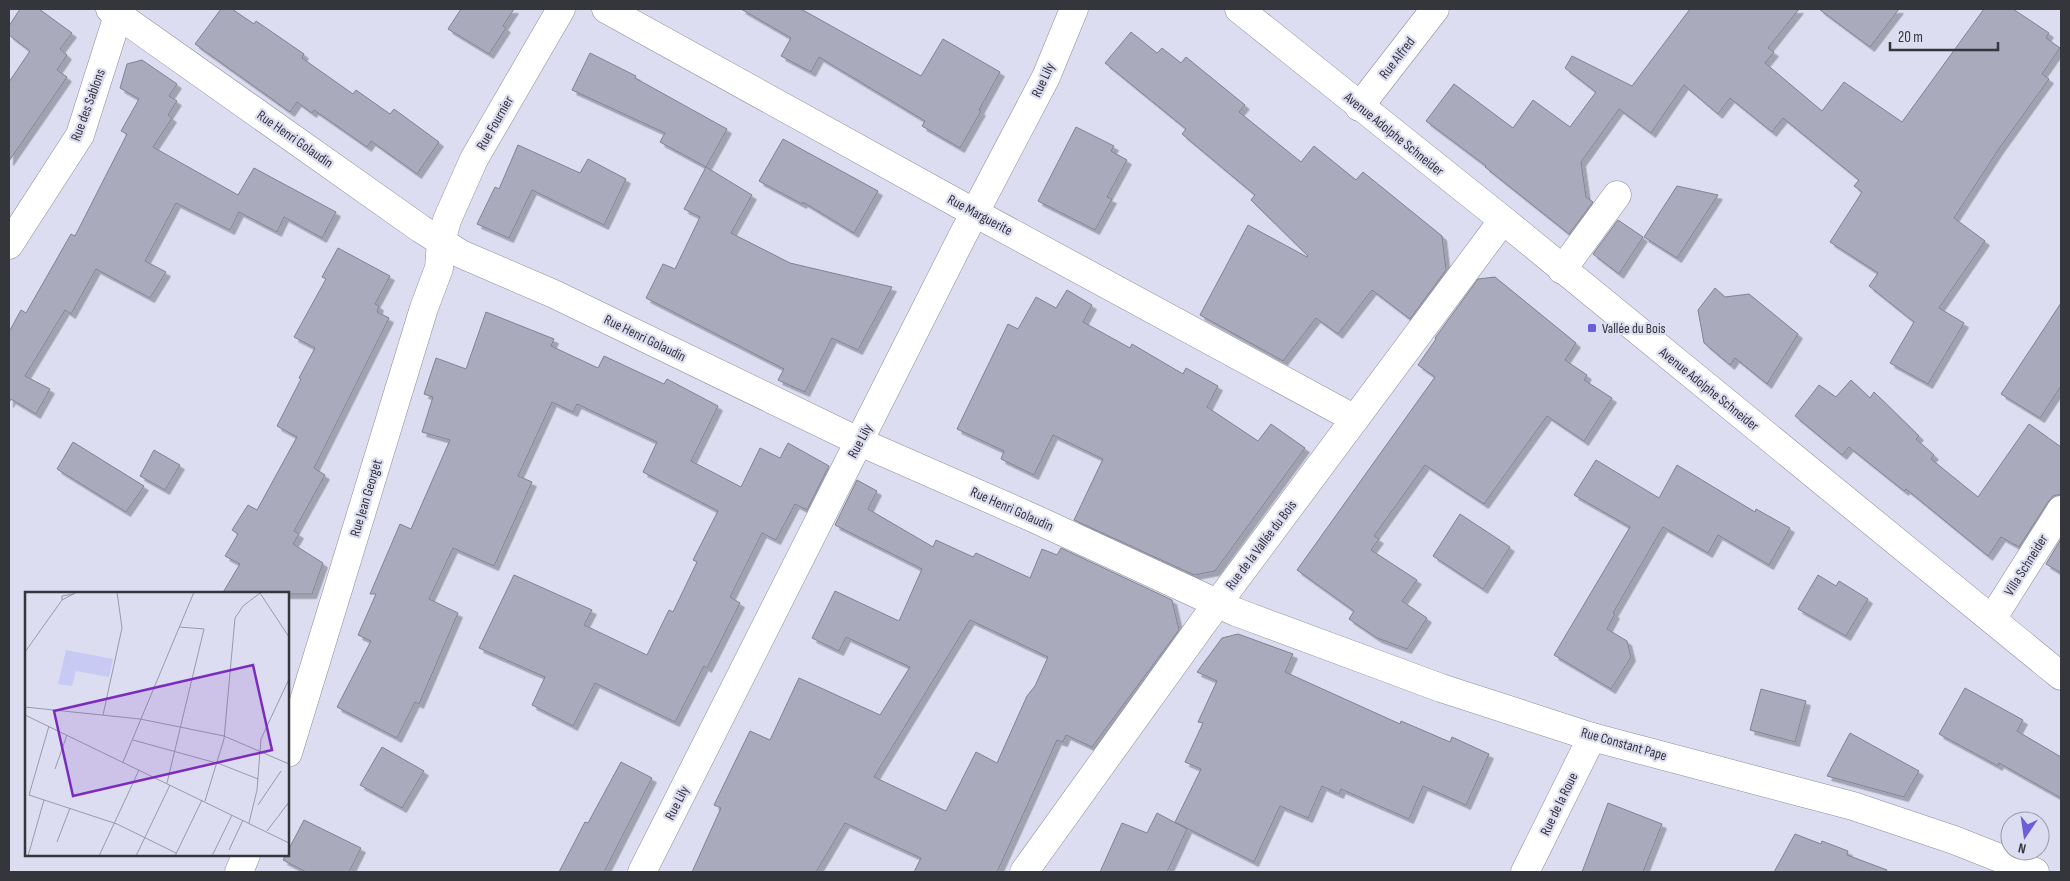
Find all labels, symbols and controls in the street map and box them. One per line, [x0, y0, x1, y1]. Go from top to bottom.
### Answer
scale bar [1890, 20, 1998, 52]
text: 20 m [1898, 28, 1923, 47]
street label: Rue Alfred [1375, 34, 1419, 82]
street label: Rue Lily [1028, 60, 1059, 100]
street label: Rue des Sablons [67, 67, 109, 143]
street label: Avenue Adolphe Schneider [1340, 88, 1447, 179]
street label: Rue Fournier [473, 93, 517, 153]
street label: Rue Henri Golaudin [254, 107, 336, 171]
street label: Rue Marguerite [945, 191, 1015, 239]
street label: Rue Henri Golaudin [601, 311, 689, 365]
place label: Vallée du Bois [1602, 320, 1666, 337]
marker: Vallée du Bois [1586, 322, 1598, 334]
street label: Avenue Adolphe Schneider [1655, 343, 1762, 434]
street label: Rue Lily [844, 421, 876, 461]
street label: Rue Jean Georget [346, 457, 386, 539]
street label: Rue Henri Golaudin [968, 483, 1056, 535]
street label: Rue de la Vallée du Bois [1222, 497, 1300, 593]
street label: Villa Schneider [2001, 531, 2051, 599]
inset map [25, 592, 289, 856]
street label: Rue Constant Pape [1579, 724, 1669, 764]
street label: Rue de la Roue [1537, 770, 1581, 838]
street label: Rue Lily [661, 783, 693, 823]
north arrow [2000, 811, 2050, 861]
text: N [2017, 839, 2028, 857]

